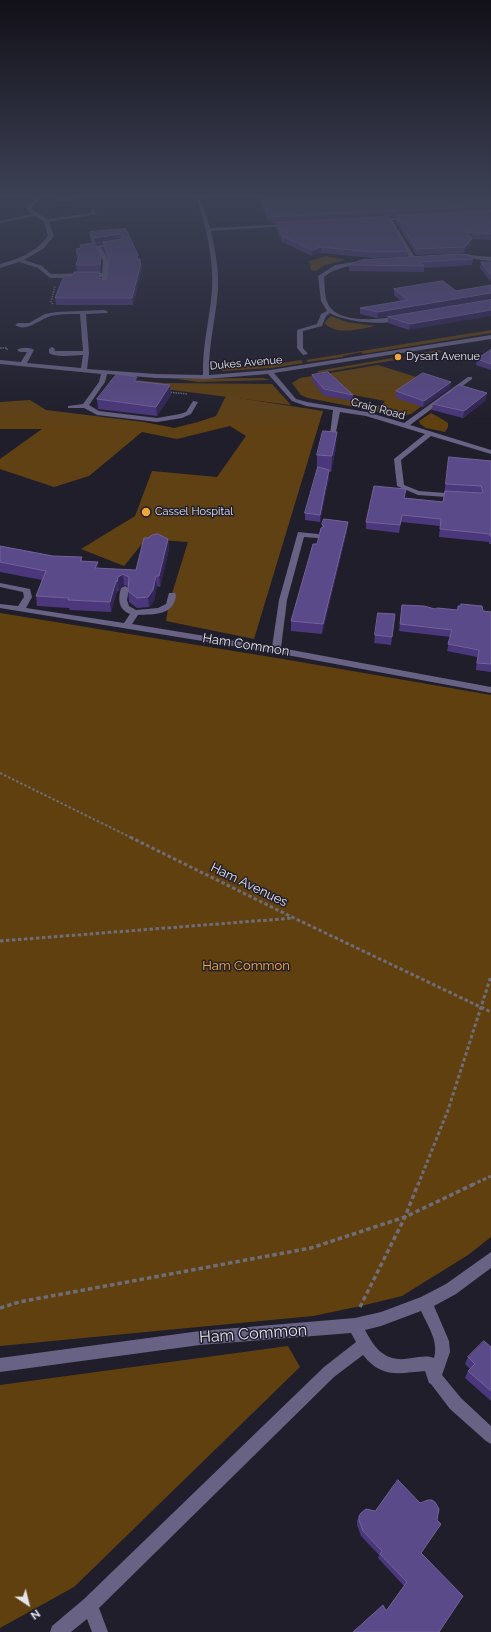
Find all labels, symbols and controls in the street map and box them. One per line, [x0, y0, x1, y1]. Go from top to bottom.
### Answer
place label: Dysart Avenue [406, 350, 480, 364]
marker: Dysart Avenue [393, 352, 403, 362]
street label: Dukes Avenue [209, 353, 283, 373]
street label: Craig Road [349, 395, 407, 423]
place label: Cassel Hospital [155, 505, 233, 519]
marker: Cassel Hospital [140, 506, 152, 518]
street label: Ham Common [201, 630, 291, 660]
street label: Ham Avenues [208, 860, 290, 910]
park label: Ham Common [202, 958, 290, 974]
street label: Ham Common [198, 1321, 308, 1347]
north arrow [8, 1584, 48, 1624]
text: N [28, 1607, 42, 1622]

